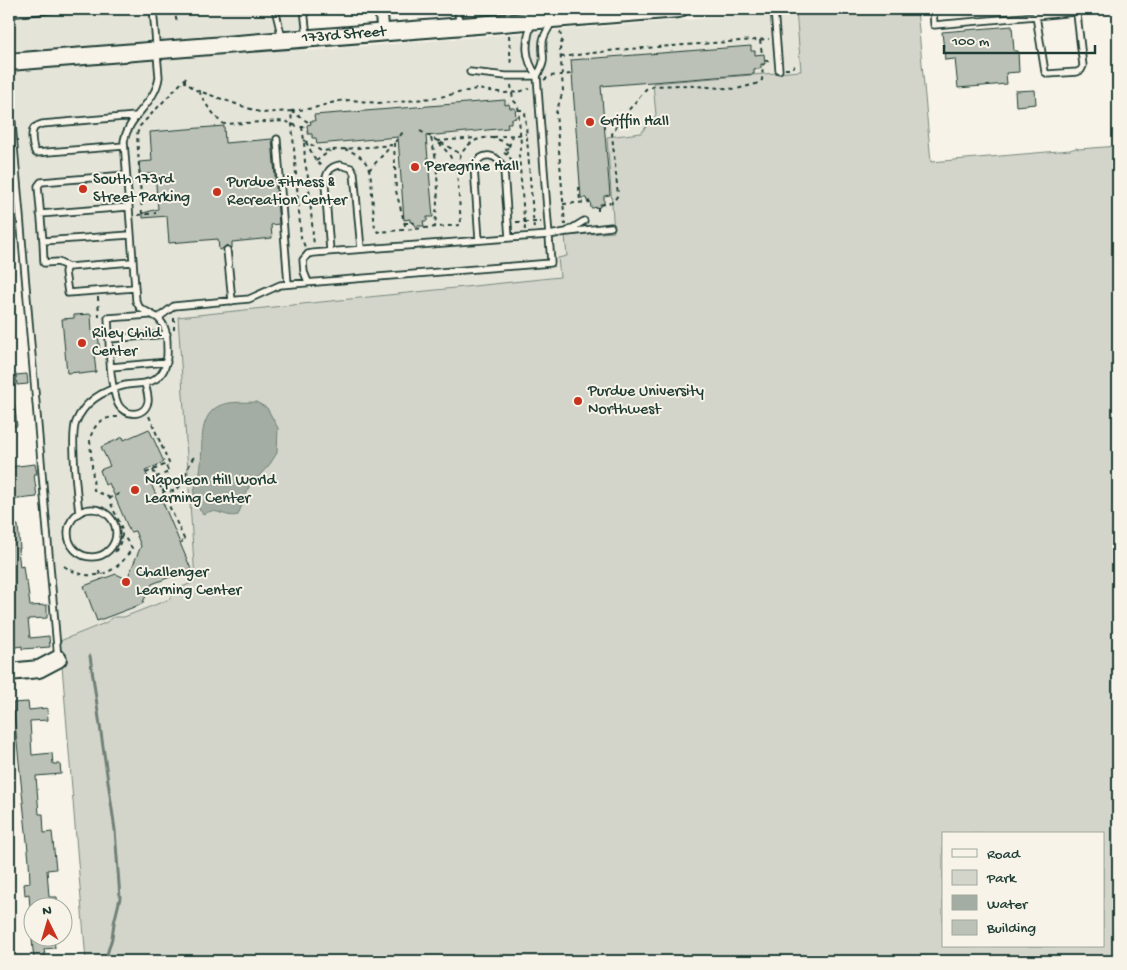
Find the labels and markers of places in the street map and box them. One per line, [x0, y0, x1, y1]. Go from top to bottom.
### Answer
place label: Griffin Hall [600, 113, 669, 132]
marker: Griffin Hall [584, 116, 596, 128]
place label: Peregrine Hall [424, 158, 519, 177]
marker: Peregrine Hall [409, 161, 421, 173]
place label: South 173rd Street Parking [93, 171, 190, 208]
place label: Purdue Fitness & Recreation Center [226, 174, 348, 211]
marker: South 173rd Street Parking [77, 183, 89, 195]
marker: Purdue Fitness & Recreation Center [211, 186, 223, 198]
place label: Riley Child Center [92, 325, 163, 362]
marker: Riley Child Center [76, 337, 88, 349]
place label: Purdue University Northwest [587, 383, 704, 420]
marker: Purdue University Northwest [572, 395, 584, 407]
place label: Napoleon Hill World Learning Center [145, 472, 278, 509]
marker: Napoleon Hill World Learning Center [129, 484, 141, 496]
place label: Challenger Learning Center [136, 564, 243, 601]
marker: Challenger Learning Center [120, 576, 132, 588]

